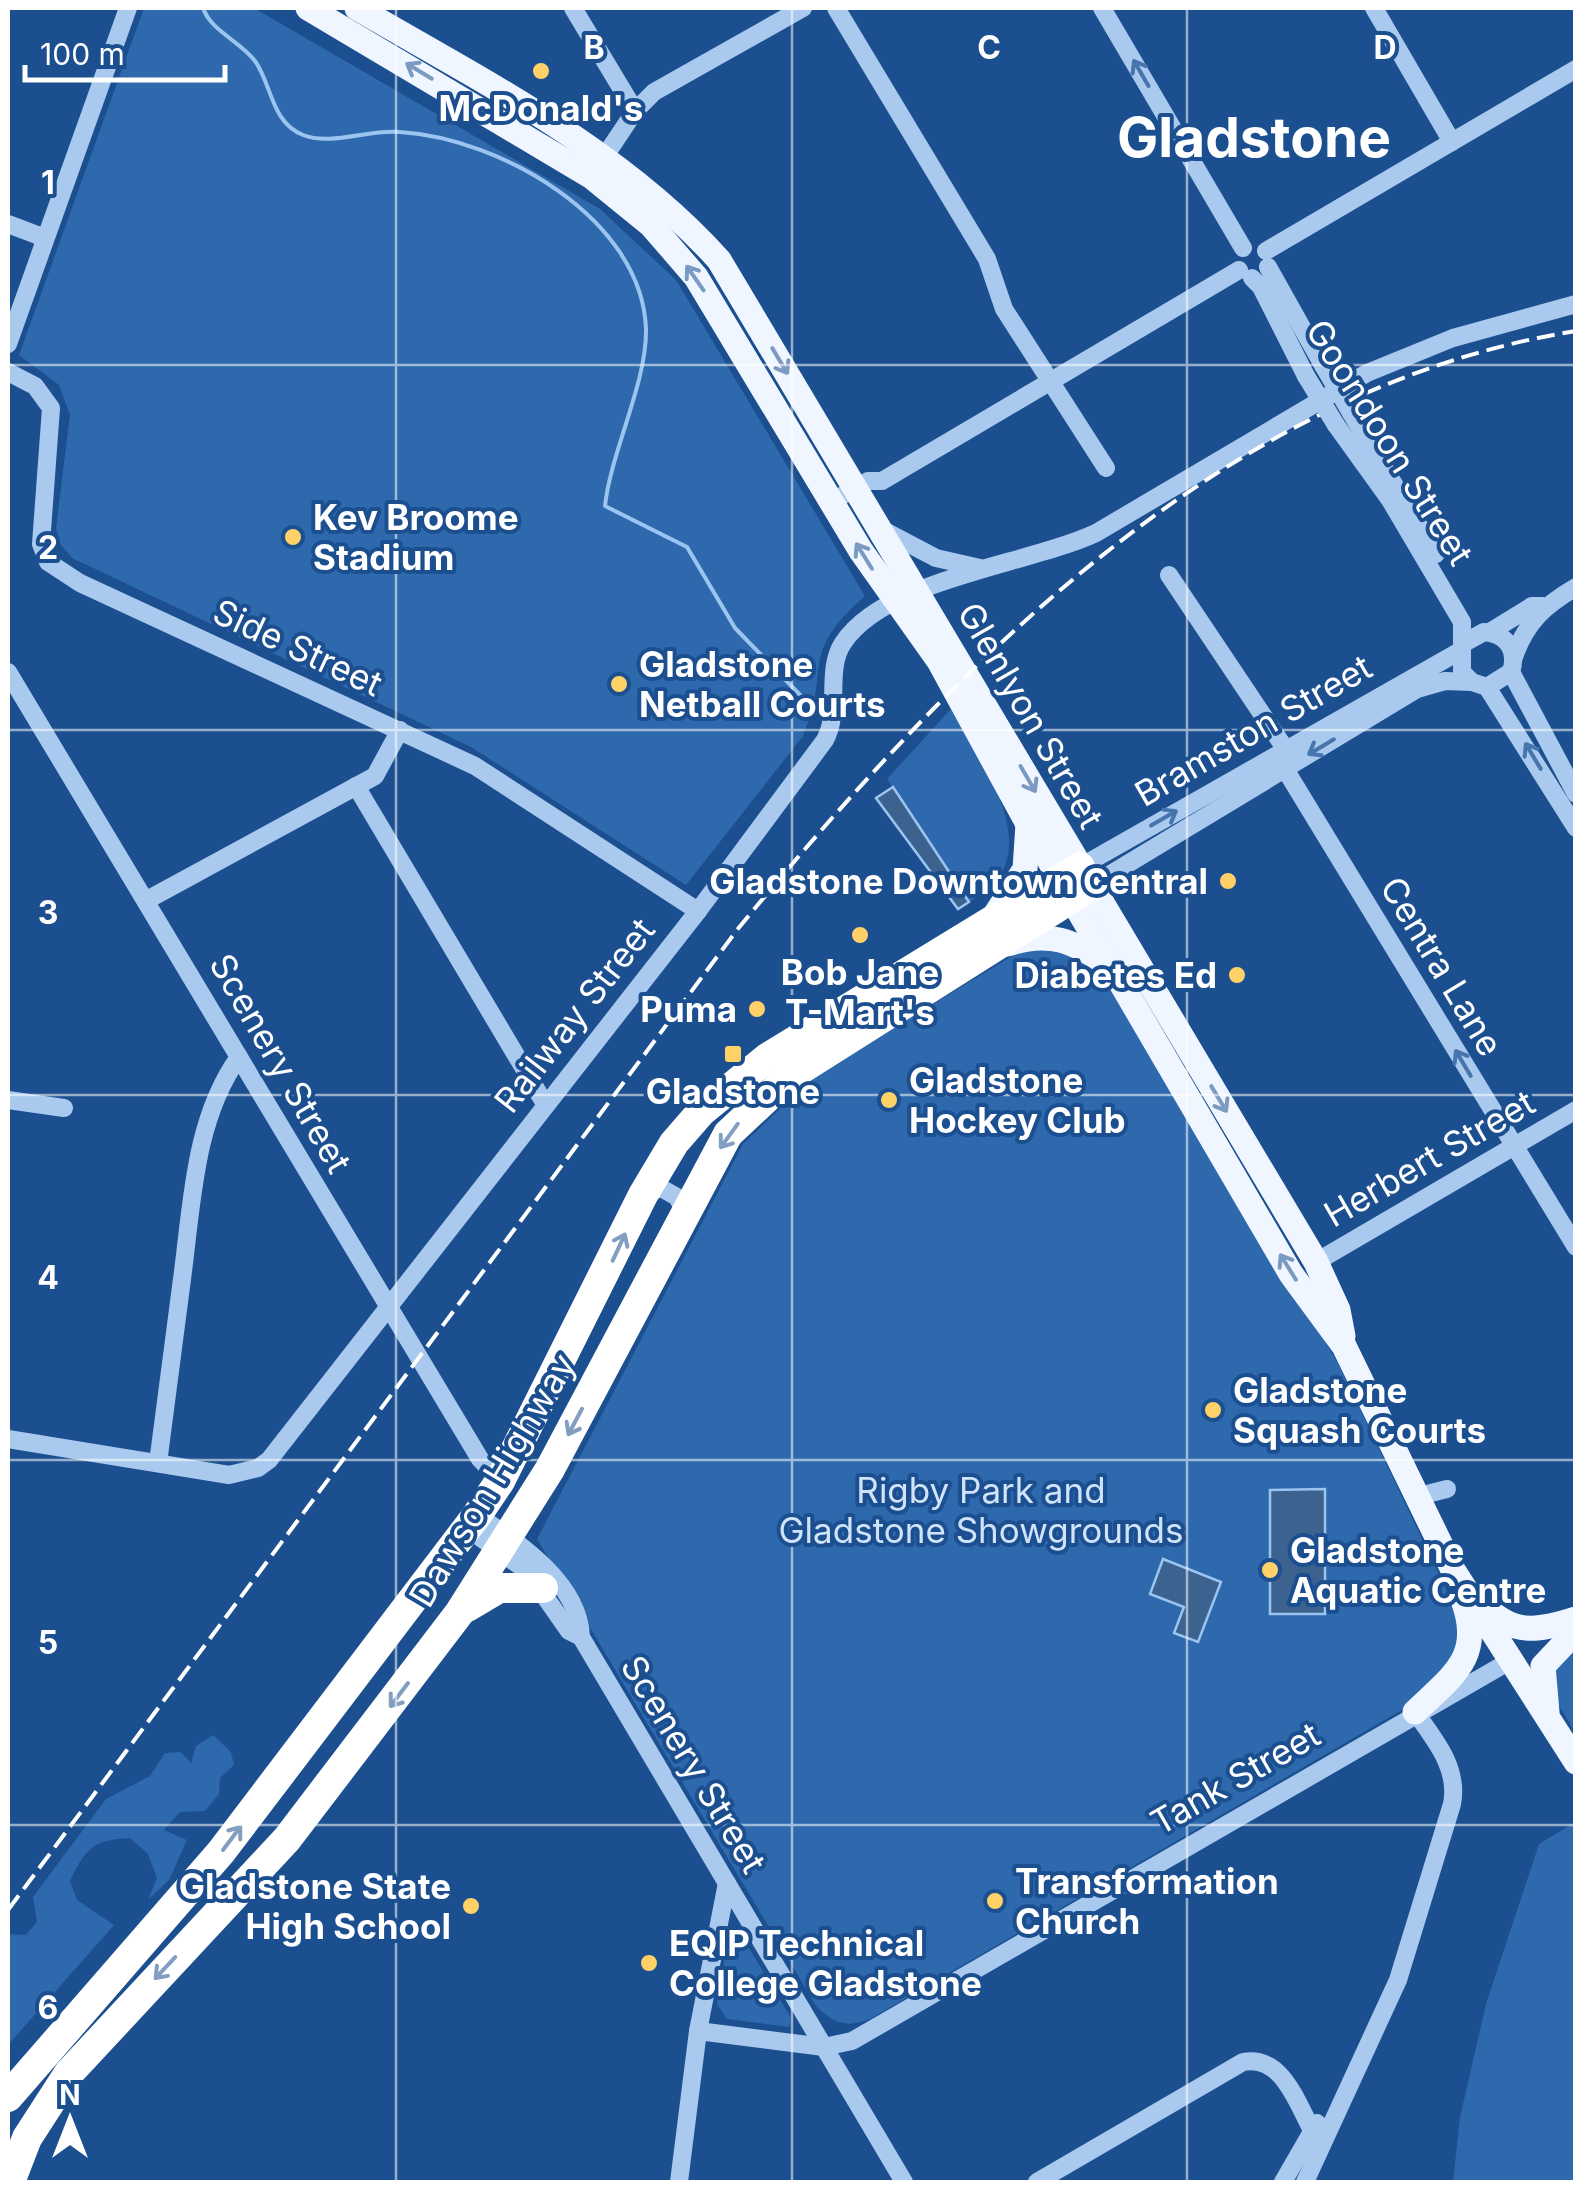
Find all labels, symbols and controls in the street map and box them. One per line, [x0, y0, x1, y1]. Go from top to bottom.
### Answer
scale bar [25, 20, 225, 82]
text: B [583, 28, 605, 67]
text: C [977, 28, 1001, 67]
text: D [1373, 28, 1397, 67]
text: 100 m [40, 36, 125, 72]
one-way arrow [1130, 59, 1150, 88]
marker: McDonald's [530, 60, 552, 82]
one-way arrow [405, 61, 434, 81]
place label: McDonald's [439, 87, 643, 129]
district label: Gladstone [1117, 104, 1391, 170]
text: 1 [41, 163, 55, 202]
one-way arrow [685, 265, 706, 292]
street label: Goondoon Street [1298, 312, 1482, 572]
one-way arrow [770, 346, 790, 375]
place label: Kev Broome Stadium [313, 496, 519, 578]
marker: Kev Broome Stadium [282, 526, 304, 548]
text: 2 [38, 528, 58, 567]
one-way arrow [853, 542, 874, 571]
street label: Side Street [207, 590, 389, 704]
street label: Glenlyon Street [949, 595, 1113, 835]
place label: Gladstone Netball Courts [639, 643, 886, 725]
street label: Bramston Street [1127, 645, 1379, 815]
marker: Gladstone Netball Courts [608, 673, 630, 695]
one-way arrow [1307, 737, 1336, 757]
one-way arrow [1523, 742, 1543, 771]
one-way arrow [1018, 765, 1038, 793]
one-way arrow [1149, 807, 1178, 827]
place label: Gladstone Downtown Central [709, 860, 1208, 902]
street label: Centra Lane [1372, 869, 1512, 1063]
marker: Gladstone Downtown Central [1217, 870, 1239, 892]
text: 3 [38, 893, 58, 932]
street label: Railway Street [485, 909, 663, 1121]
marker: Bob Jane T-Mart's [849, 924, 871, 946]
street label: Scenery Street [201, 946, 361, 1180]
place label: Bob Jane T-Mart's [781, 951, 939, 1033]
place label: Diabetes Ed [1014, 954, 1217, 996]
marker: Diabetes Ed [1226, 964, 1248, 986]
place label: Puma [640, 988, 737, 1030]
marker: Puma [746, 998, 768, 1020]
marker: Gladstone [722, 1043, 744, 1065]
one-way arrow [1453, 1049, 1473, 1078]
place label: Gladstone Hockey Club [909, 1059, 1126, 1141]
place label: Gladstone [646, 1070, 820, 1112]
street label: Herbert Street [1316, 1081, 1542, 1235]
one-way arrow [1209, 1084, 1229, 1113]
marker: Gladstone Hockey Club [878, 1089, 900, 1111]
one-way arrow [719, 1122, 740, 1149]
one-way arrow [611, 1232, 630, 1262]
one-way arrow [1278, 1253, 1298, 1281]
text: 4 [37, 1258, 59, 1297]
street label: Dawson Highway [400, 1346, 584, 1614]
place label: Gladstone Squash Courts [1233, 1369, 1486, 1451]
marker: Gladstone Squash Courts [1202, 1399, 1224, 1421]
one-way arrow [565, 1407, 585, 1437]
park label: Rigby Park and Gladstone Showgrounds [778, 1469, 1184, 1551]
place label: Gladstone Aquatic Centre [1290, 1529, 1546, 1611]
marker: Gladstone Aquatic Centre [1259, 1559, 1281, 1581]
text: 5 [38, 1623, 58, 1662]
street label: Scenery Street [613, 1648, 775, 1880]
one-way arrow [389, 1681, 410, 1708]
street label: Tank Street [1143, 1713, 1327, 1843]
one-way arrow [221, 1825, 242, 1852]
place label: Transformation Church [1015, 1860, 1279, 1942]
place label: Gladstone State High School [179, 1865, 451, 1947]
marker: Transformation Church [984, 1890, 1006, 1912]
marker: Gladstone State High School [460, 1895, 482, 1917]
place label: EQIP Technical College Gladstone [669, 1922, 982, 2004]
marker: EQIP Technical College Gladstone [638, 1952, 660, 1974]
one-way arrow [154, 1955, 177, 1980]
text: 6 [38, 1988, 58, 2027]
north arrow [20, 2070, 120, 2170]
text: N [59, 2078, 81, 2112]

